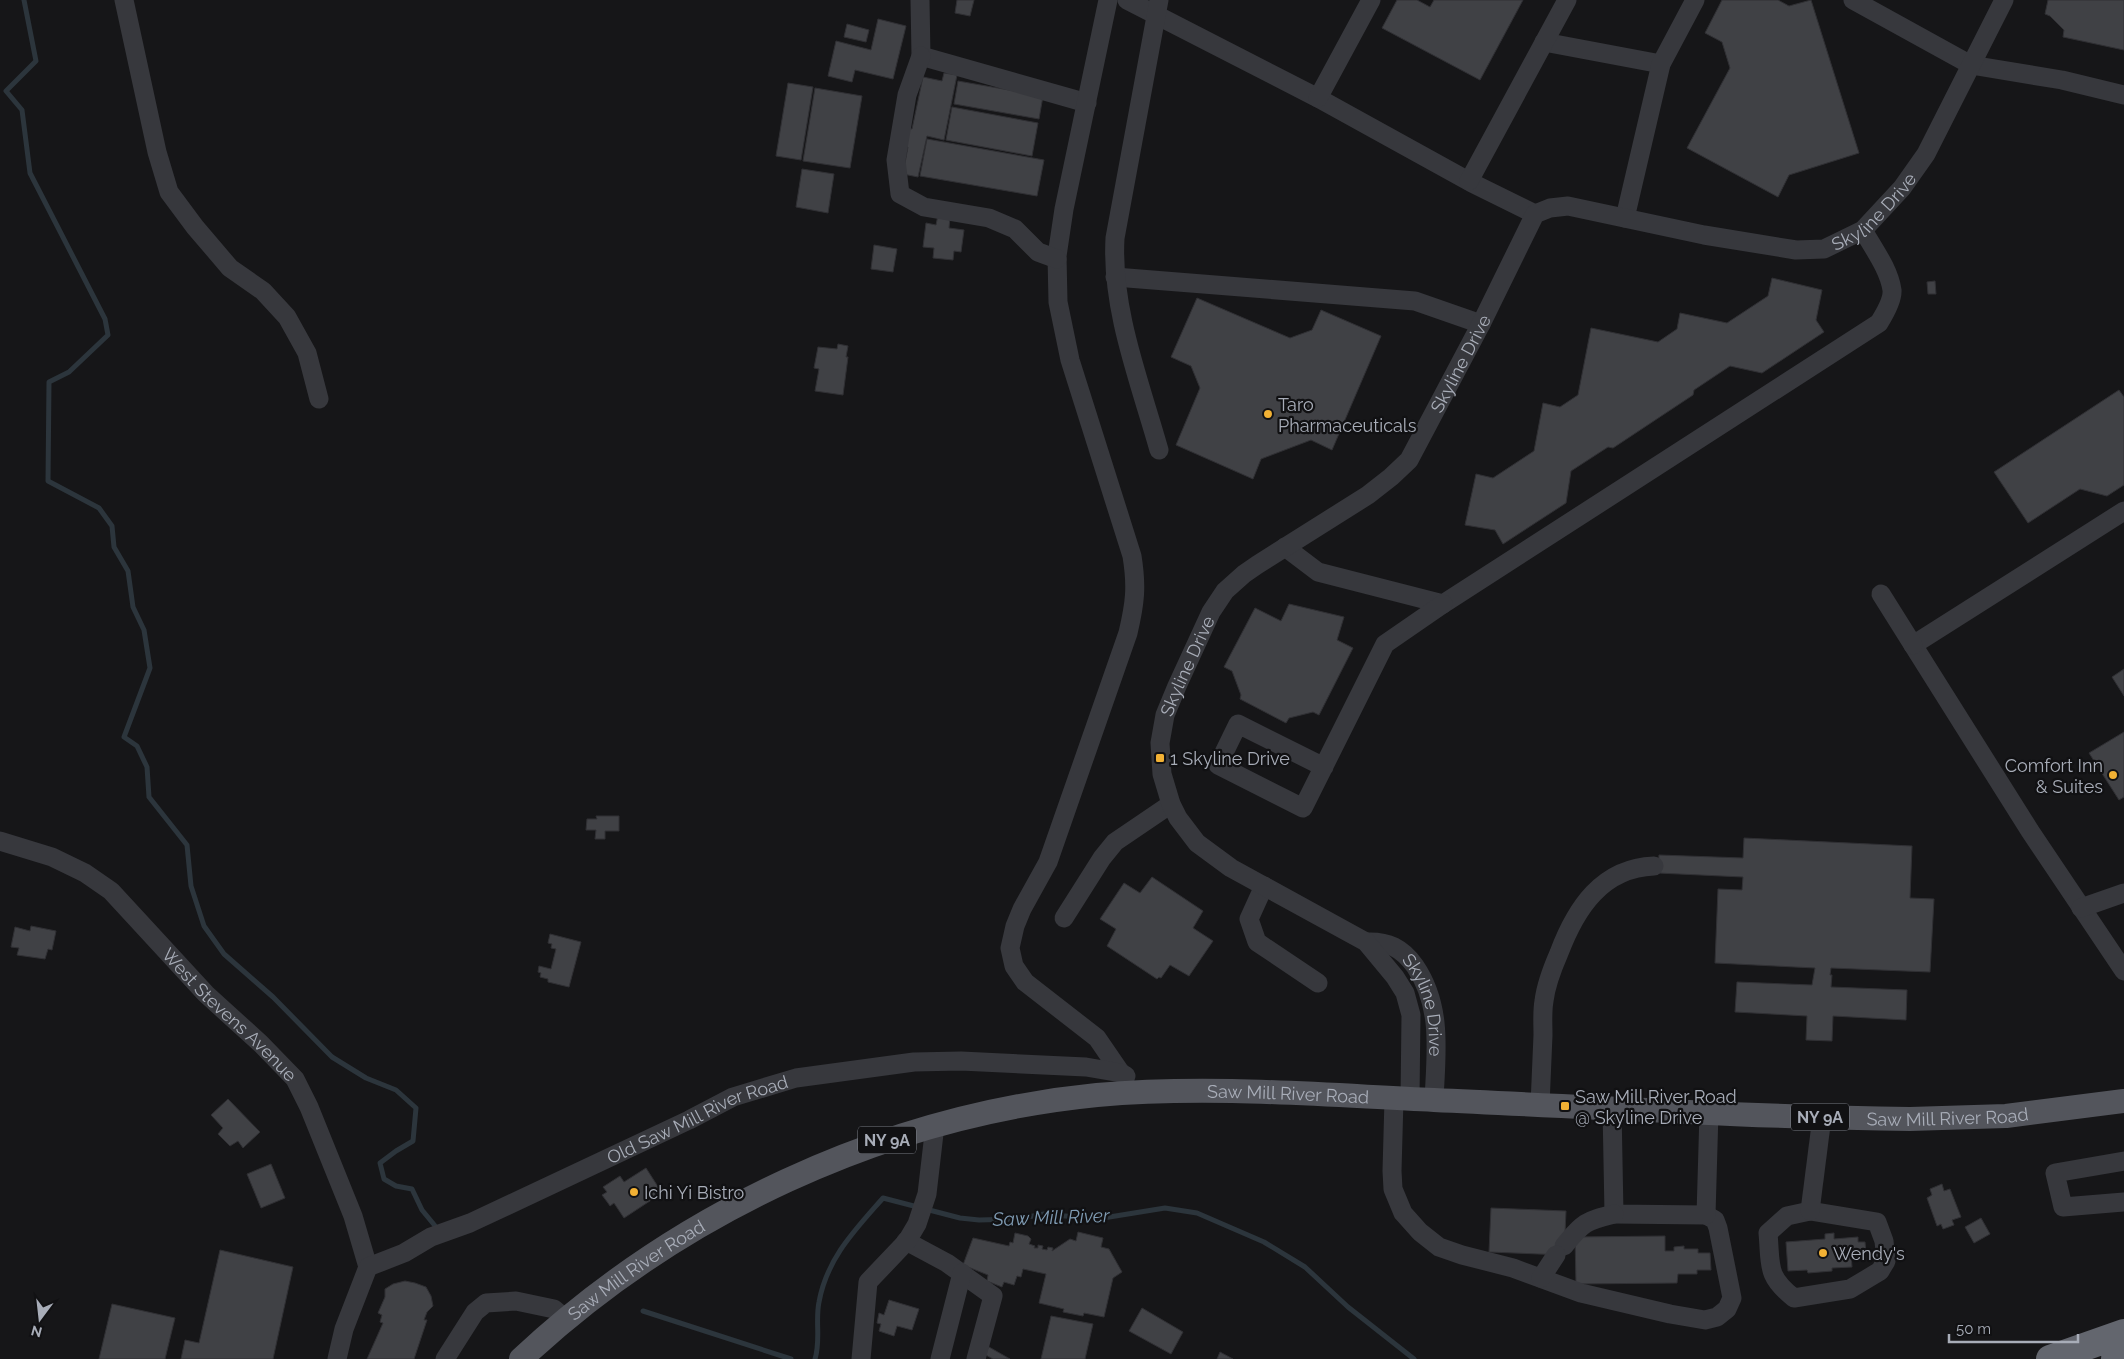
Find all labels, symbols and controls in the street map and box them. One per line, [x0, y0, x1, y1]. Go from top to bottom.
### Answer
street label: Skyline Drive [1828, 168, 1920, 254]
street label: Skyline Drive [1426, 311, 1495, 416]
place label: Taro Pharmaceuticals [1278, 394, 1417, 436]
marker: Taro Pharmaceuticals [1262, 408, 1274, 420]
street label: Skyline Drive [1155, 612, 1219, 719]
place label: 1 Skyline Drive [1170, 748, 1290, 769]
marker: 1 Skyline Drive [1154, 752, 1166, 764]
place label: Comfort Inn & Suites [2005, 755, 2103, 797]
marker: Comfort Inn & Suites [2107, 769, 2119, 781]
street label: West Stevens Avenue [158, 943, 302, 1086]
street label: Skyline Drive [1399, 949, 1447, 1057]
street label: Old Saw Mill River Road [603, 1071, 790, 1168]
street label: Saw Mill River Road [1207, 1080, 1370, 1107]
place label: Saw Mill River Road @ Skyline Drive [1575, 1086, 1737, 1128]
marker: Saw Mill River Road @ Skyline Drive [1559, 1100, 1571, 1112]
street label: Saw Mill River Road [1866, 1103, 2030, 1130]
road number: NY 9A [1791, 1104, 1849, 1130]
road number: NY 9A [858, 1126, 916, 1154]
place label: Ichi Yi Bistro [644, 1182, 744, 1203]
marker: Ichi Yi Bistro [628, 1186, 640, 1198]
water label: Saw Mill River [991, 1204, 1111, 1230]
street label: Saw Mill River Road [563, 1215, 708, 1324]
place label: Wendy's [1833, 1243, 1905, 1264]
marker: Wendy's [1817, 1247, 1829, 1259]
north arrow [15, 1294, 65, 1344]
scale bar [1949, 1312, 2078, 1344]
text: 50 m [1956, 1320, 1991, 1338]
text: N [29, 1322, 44, 1341]

